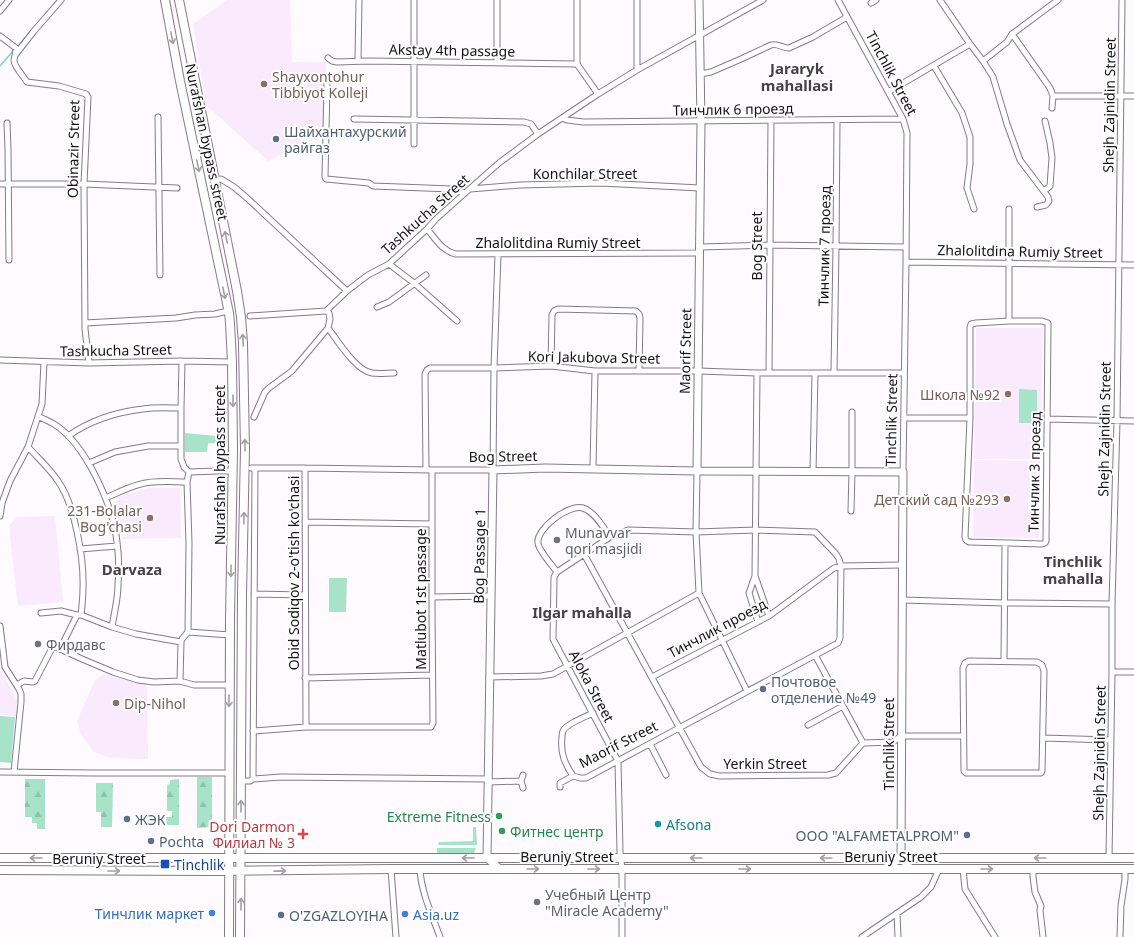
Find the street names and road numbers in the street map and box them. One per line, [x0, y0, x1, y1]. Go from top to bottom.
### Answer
street label: Tinchlik Street [862, 28, 922, 118]
street label: Shejh Zajnidin Street [1098, 37, 1120, 173]
street label: Akstay 4th passage [389, 39, 515, 61]
street label: Nurafshan bypass street [181, 62, 233, 222]
street label: Тинчлик 6 проезд [672, 98, 794, 120]
street label: Obinazir Street [63, 100, 83, 198]
street label: Konchilar Street [533, 164, 637, 183]
street label: Tashkucha Street [377, 169, 473, 259]
street label: Тинчлик 7 проезд [813, 185, 835, 307]
street label: Bog Street [747, 212, 766, 280]
street label: Zhalolitdina Rumiy Street [475, 233, 641, 252]
street label: Zhalolitdina Rumiy Street [937, 240, 1103, 262]
street label: Maorif Street [675, 308, 695, 394]
street label: Tashkucha Street [60, 340, 172, 360]
street label: Kori Jakubova Street [528, 346, 660, 368]
street label: Shejh Zajnidin Street [1093, 361, 1115, 497]
street label: Tinchlik Street [881, 373, 901, 467]
street label: Nurafshan bypass street [210, 385, 229, 545]
street label: Тинчлик 3 проезд [1023, 411, 1045, 533]
street label: Bog Street [468, 446, 538, 466]
street label: Obid Sodiqov 2-o'tish ko'chasi [284, 476, 303, 670]
street label: Bog Passage 1 [469, 508, 489, 604]
street label: Matlubot 1st passage [411, 528, 430, 670]
street label: Тинчлик проезд [664, 594, 770, 662]
street label: Aloka Street [565, 647, 619, 725]
street label: Shejh Zajnidin Street [1088, 685, 1110, 821]
street label: Tinchlik Street [879, 698, 898, 790]
street label: Maorif Street [575, 716, 661, 772]
street label: Yerkin Street [723, 754, 807, 773]
street label: Beruniy Street [520, 847, 614, 866]
street label: Beruniy Street [844, 847, 938, 866]
street label: Beruniy Street [52, 849, 146, 868]

